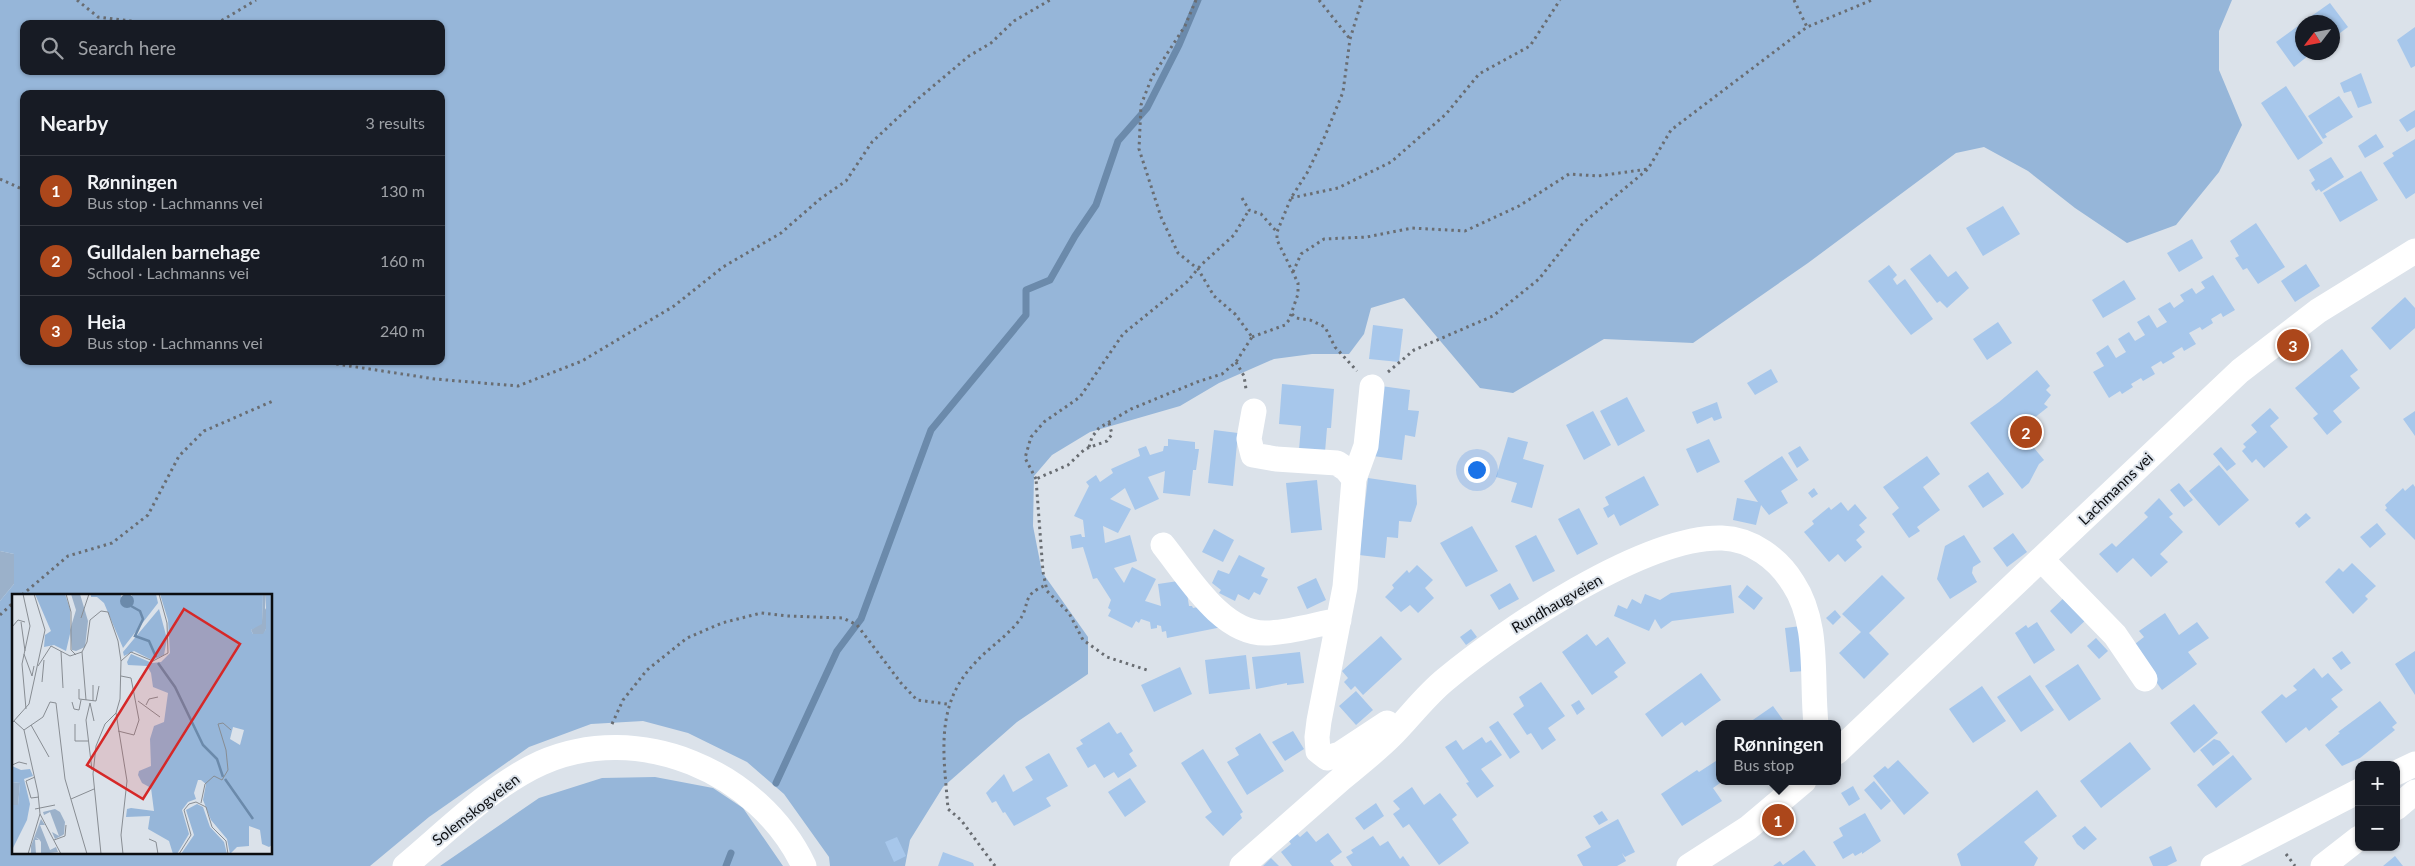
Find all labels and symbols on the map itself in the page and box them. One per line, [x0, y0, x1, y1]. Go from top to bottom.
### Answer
north arrow [2295, 15, 2340, 60]
pin: 3 [2277, 326, 2309, 364]
pin: 2 [2010, 413, 2042, 451]
street label: Lachmanns vei [2074, 448, 2156, 528]
your location [1464, 457, 1490, 483]
street label: Rundhaugveien [1508, 570, 1605, 636]
inset map [12, 594, 272, 854]
street label: Solemskogveien [428, 770, 523, 849]
pin: 1 [1762, 801, 1794, 839]

